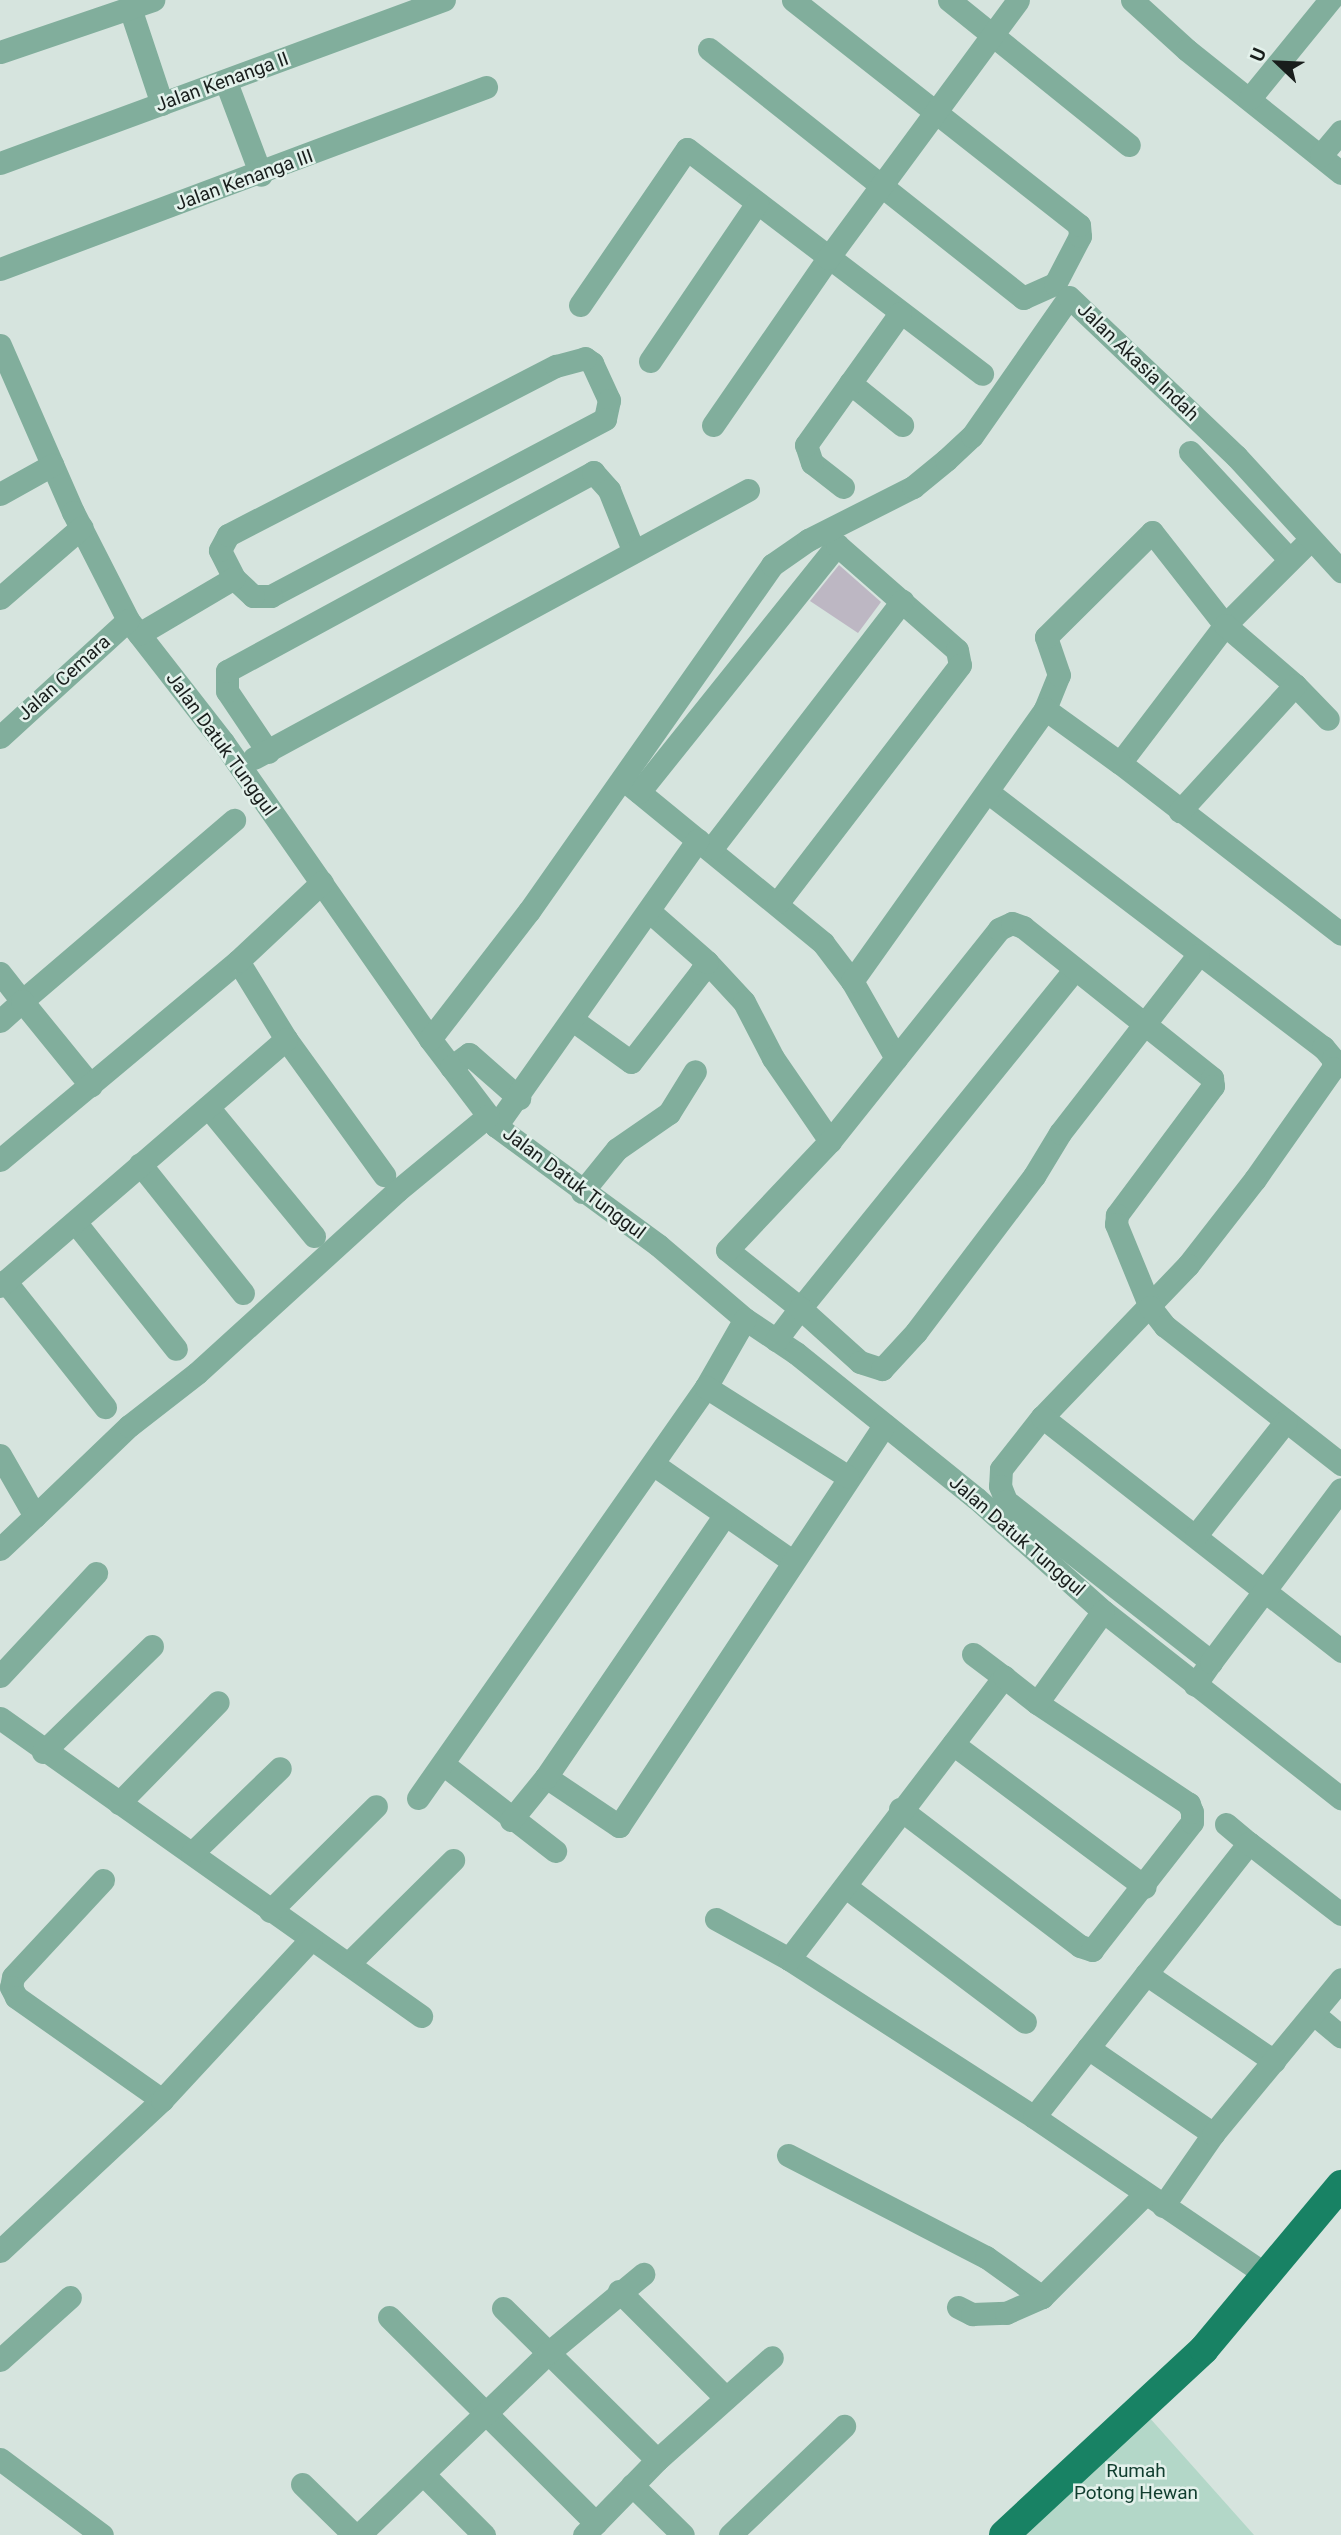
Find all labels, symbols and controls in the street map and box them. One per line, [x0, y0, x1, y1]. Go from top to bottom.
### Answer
north arrow [1243, 28, 1313, 98]
text: U [1245, 44, 1271, 65]
street label: Jalan Kenanga II [152, 47, 292, 117]
street label: Jalan Kenanga III [172, 144, 316, 216]
street label: Jalan Akasia Indah [1073, 298, 1203, 426]
street label: Jalan Cemara [13, 630, 115, 726]
street label: Jalan Datuk Tunggul [161, 667, 281, 821]
street label: Jalan Datuk Tunggul [498, 1122, 650, 1244]
street label: Jalan Datuk Tunggul [944, 1471, 1090, 1601]
park label: Rumah Potong Hewan [1074, 2460, 1198, 2504]

